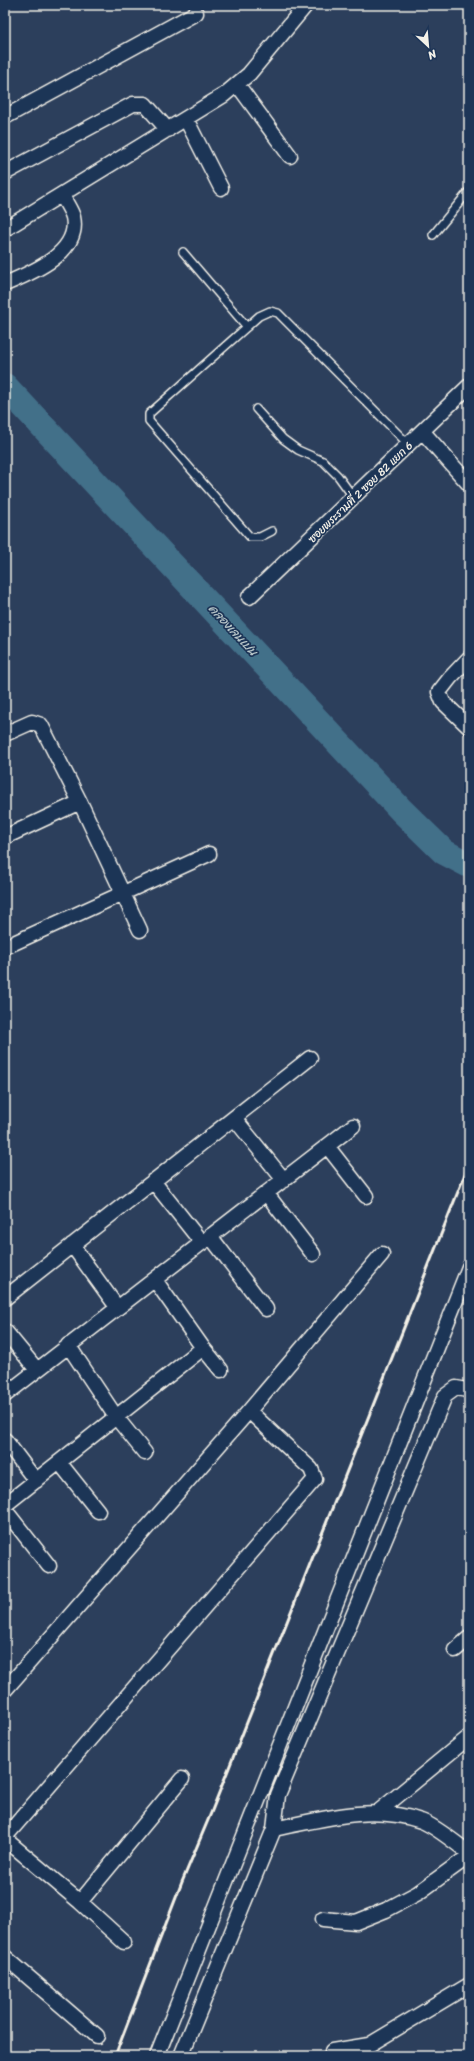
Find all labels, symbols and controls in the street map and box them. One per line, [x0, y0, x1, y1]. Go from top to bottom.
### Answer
north arrow [408, 26, 448, 66]
text: N [424, 44, 441, 65]
street label: ซอยพระรามที่ 2 ซอย 82 แยก 6 [303, 437, 417, 548]
water label: คลองเลนเปน [203, 599, 264, 662]

